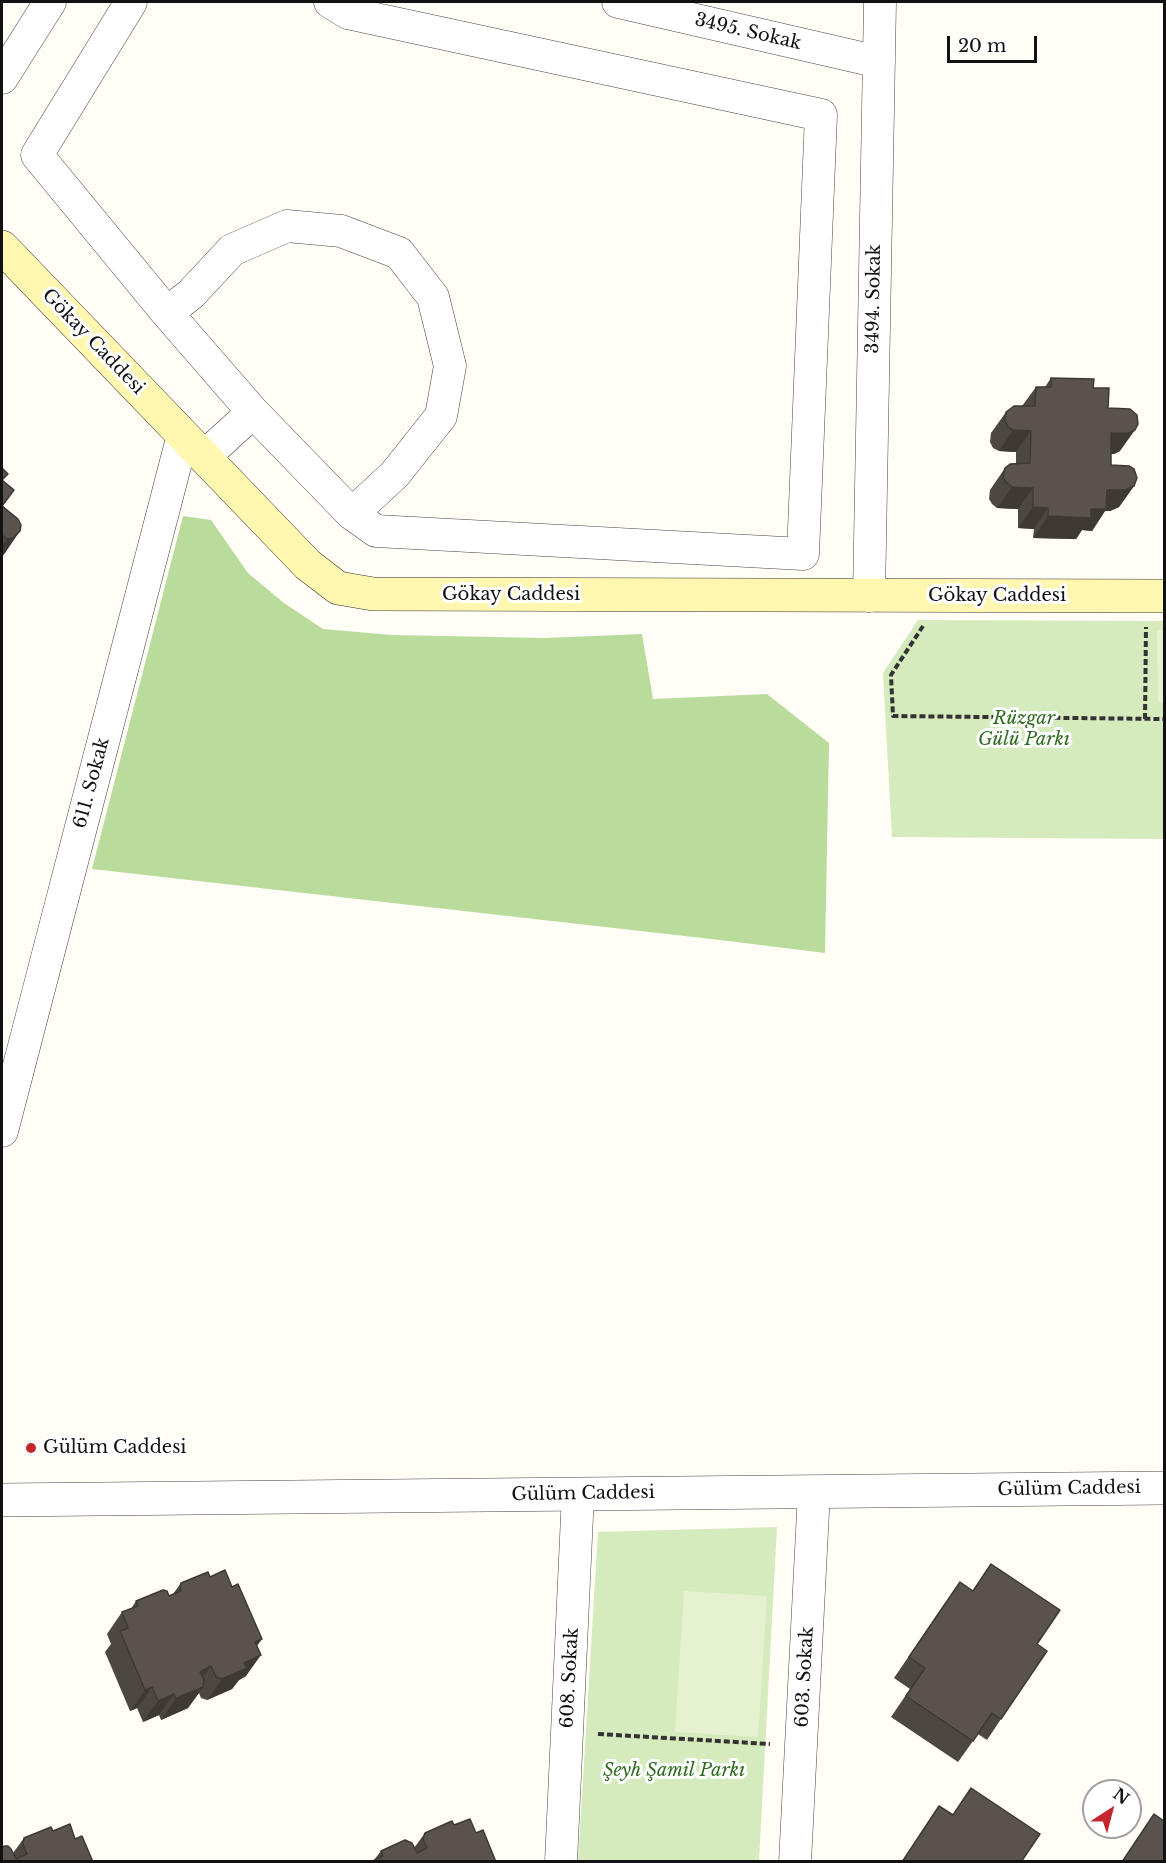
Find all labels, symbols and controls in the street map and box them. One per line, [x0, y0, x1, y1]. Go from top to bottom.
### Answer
street label: 3495. Sokak [693, 9, 803, 55]
scale bar [950, 24, 1040, 62]
text: 20 m [958, 35, 1006, 57]
street label: 3494. Sokak [862, 244, 886, 354]
street label: Gökay Caddesi [37, 285, 149, 399]
street label: Gökay Caddesi [442, 584, 580, 606]
street label: Gökay Caddesi [928, 585, 1066, 607]
park label: Rüzgar Gülü Parkı [978, 708, 1070, 750]
street label: 611. Sokak [70, 735, 114, 831]
place label: Gülüm Caddesi [43, 1437, 186, 1459]
marker: Gülüm Caddesi [24, 1441, 38, 1455]
street label: Gülüm Caddesi [997, 1477, 1141, 1501]
street label: Gülüm Caddesi [511, 1482, 655, 1506]
street label: 603. Sokak [792, 1626, 818, 1728]
street label: 608. Sokak [557, 1627, 583, 1729]
park label: Şeyh Şamil Parkı [603, 1760, 745, 1782]
north arrow [1082, 1779, 1142, 1839]
text: N [1109, 1784, 1133, 1809]

